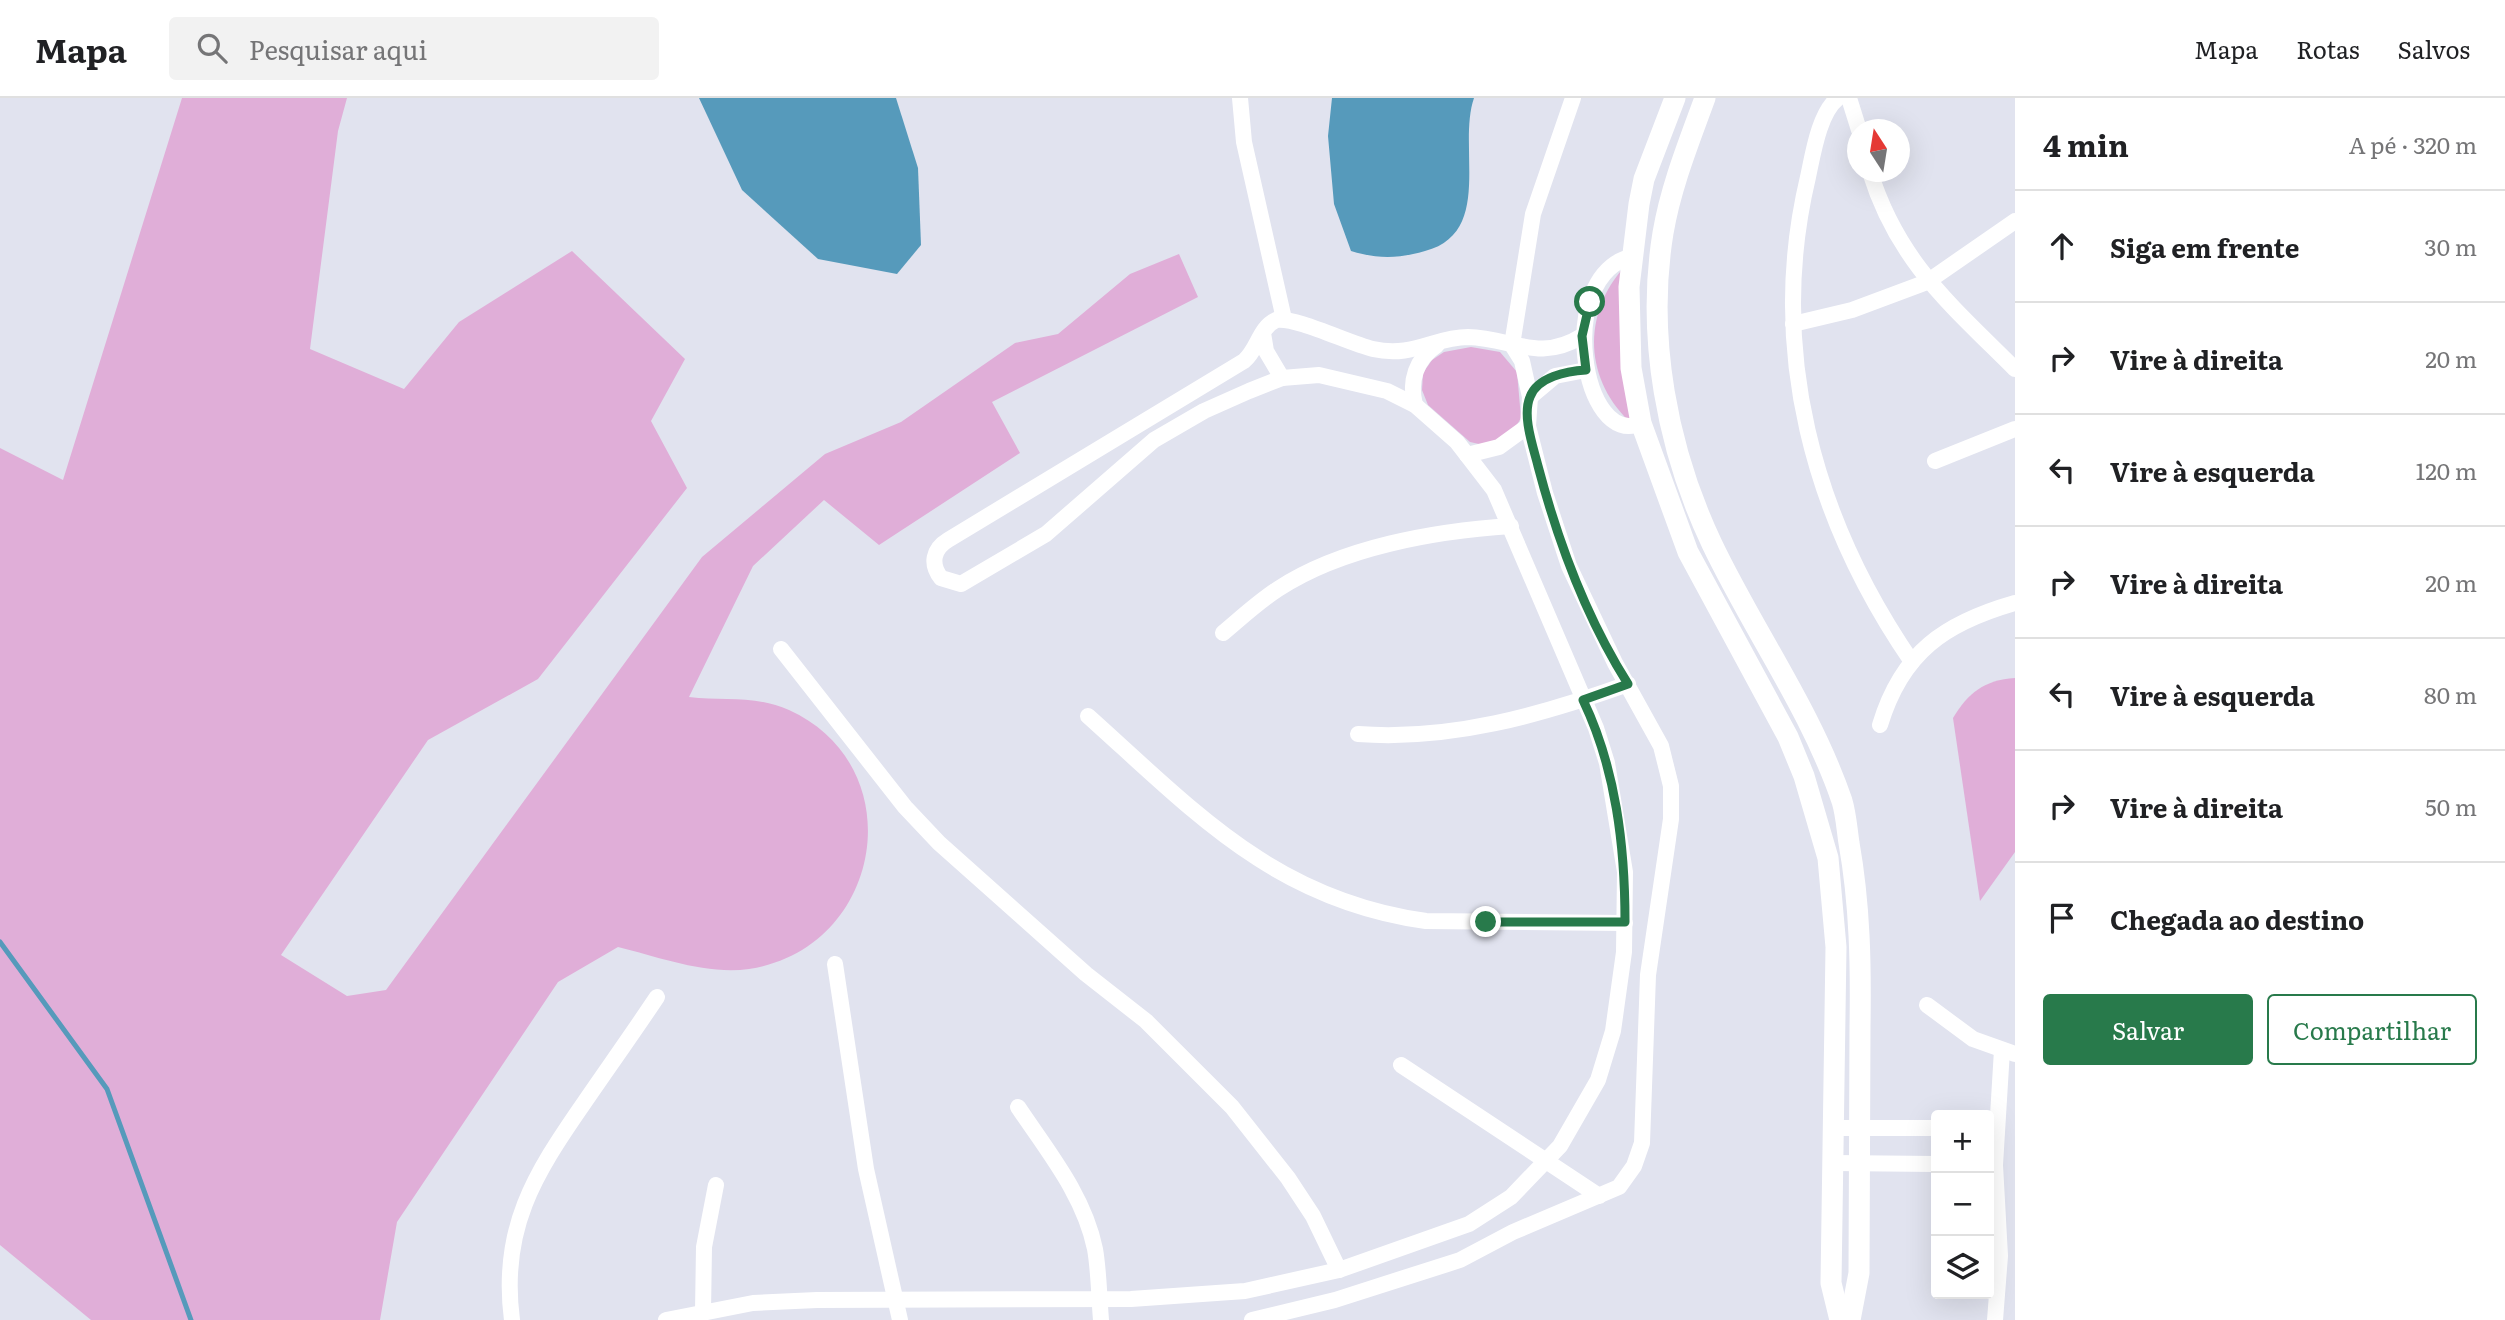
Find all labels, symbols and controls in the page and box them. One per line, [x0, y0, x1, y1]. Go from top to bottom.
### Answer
search box [169, 17, 659, 80]
text: Mapa [35, 24, 127, 73]
icon: search [193, 29, 231, 67]
text: Pesquisar aqui [249, 29, 427, 68]
text: Mapa [2194, 31, 2258, 66]
text: Rotas [2296, 31, 2360, 66]
text: Salvos [2398, 31, 2470, 66]
north arrow [1847, 119, 1910, 182]
text: 4 min [2043, 122, 2129, 166]
text: A pé · 320 m [2349, 127, 2477, 161]
icon: ahead [2043, 227, 2081, 265]
text: Siga em frente [2110, 227, 2299, 266]
text: 30 m [2424, 229, 2477, 263]
route start [1574, 286, 1605, 317]
icon: right [2043, 339, 2081, 377]
text: Vire à direita [2110, 339, 2283, 378]
text: 20 m [2425, 341, 2477, 375]
icon: left [2043, 451, 2081, 489]
text: Vire à esquerda [2110, 451, 2315, 490]
text: 120 m [2416, 453, 2477, 487]
icon: right [2043, 563, 2081, 601]
text: Vire à direita [2110, 563, 2283, 602]
text: 20 m [2425, 565, 2477, 599]
icon: left [2043, 675, 2081, 713]
text: Vire à esquerda [2110, 675, 2315, 714]
text: 80 m [2424, 677, 2477, 711]
icon: right [2043, 787, 2081, 825]
text: Vire à direita [2110, 787, 2283, 826]
text: 50 m [2425, 789, 2477, 823]
icon: arrive [2043, 899, 2081, 937]
text: Chegada ao destino [2110, 899, 2364, 938]
route end [1470, 906, 1501, 937]
button: Salvar [2043, 994, 2253, 1065]
button: Compartilhar [2267, 994, 2477, 1065]
map controls [1931, 1110, 1994, 1299]
button: + [1931, 1110, 1994, 1173]
button: − [1931, 1173, 1994, 1236]
button: layers [1931, 1236, 1994, 1299]

